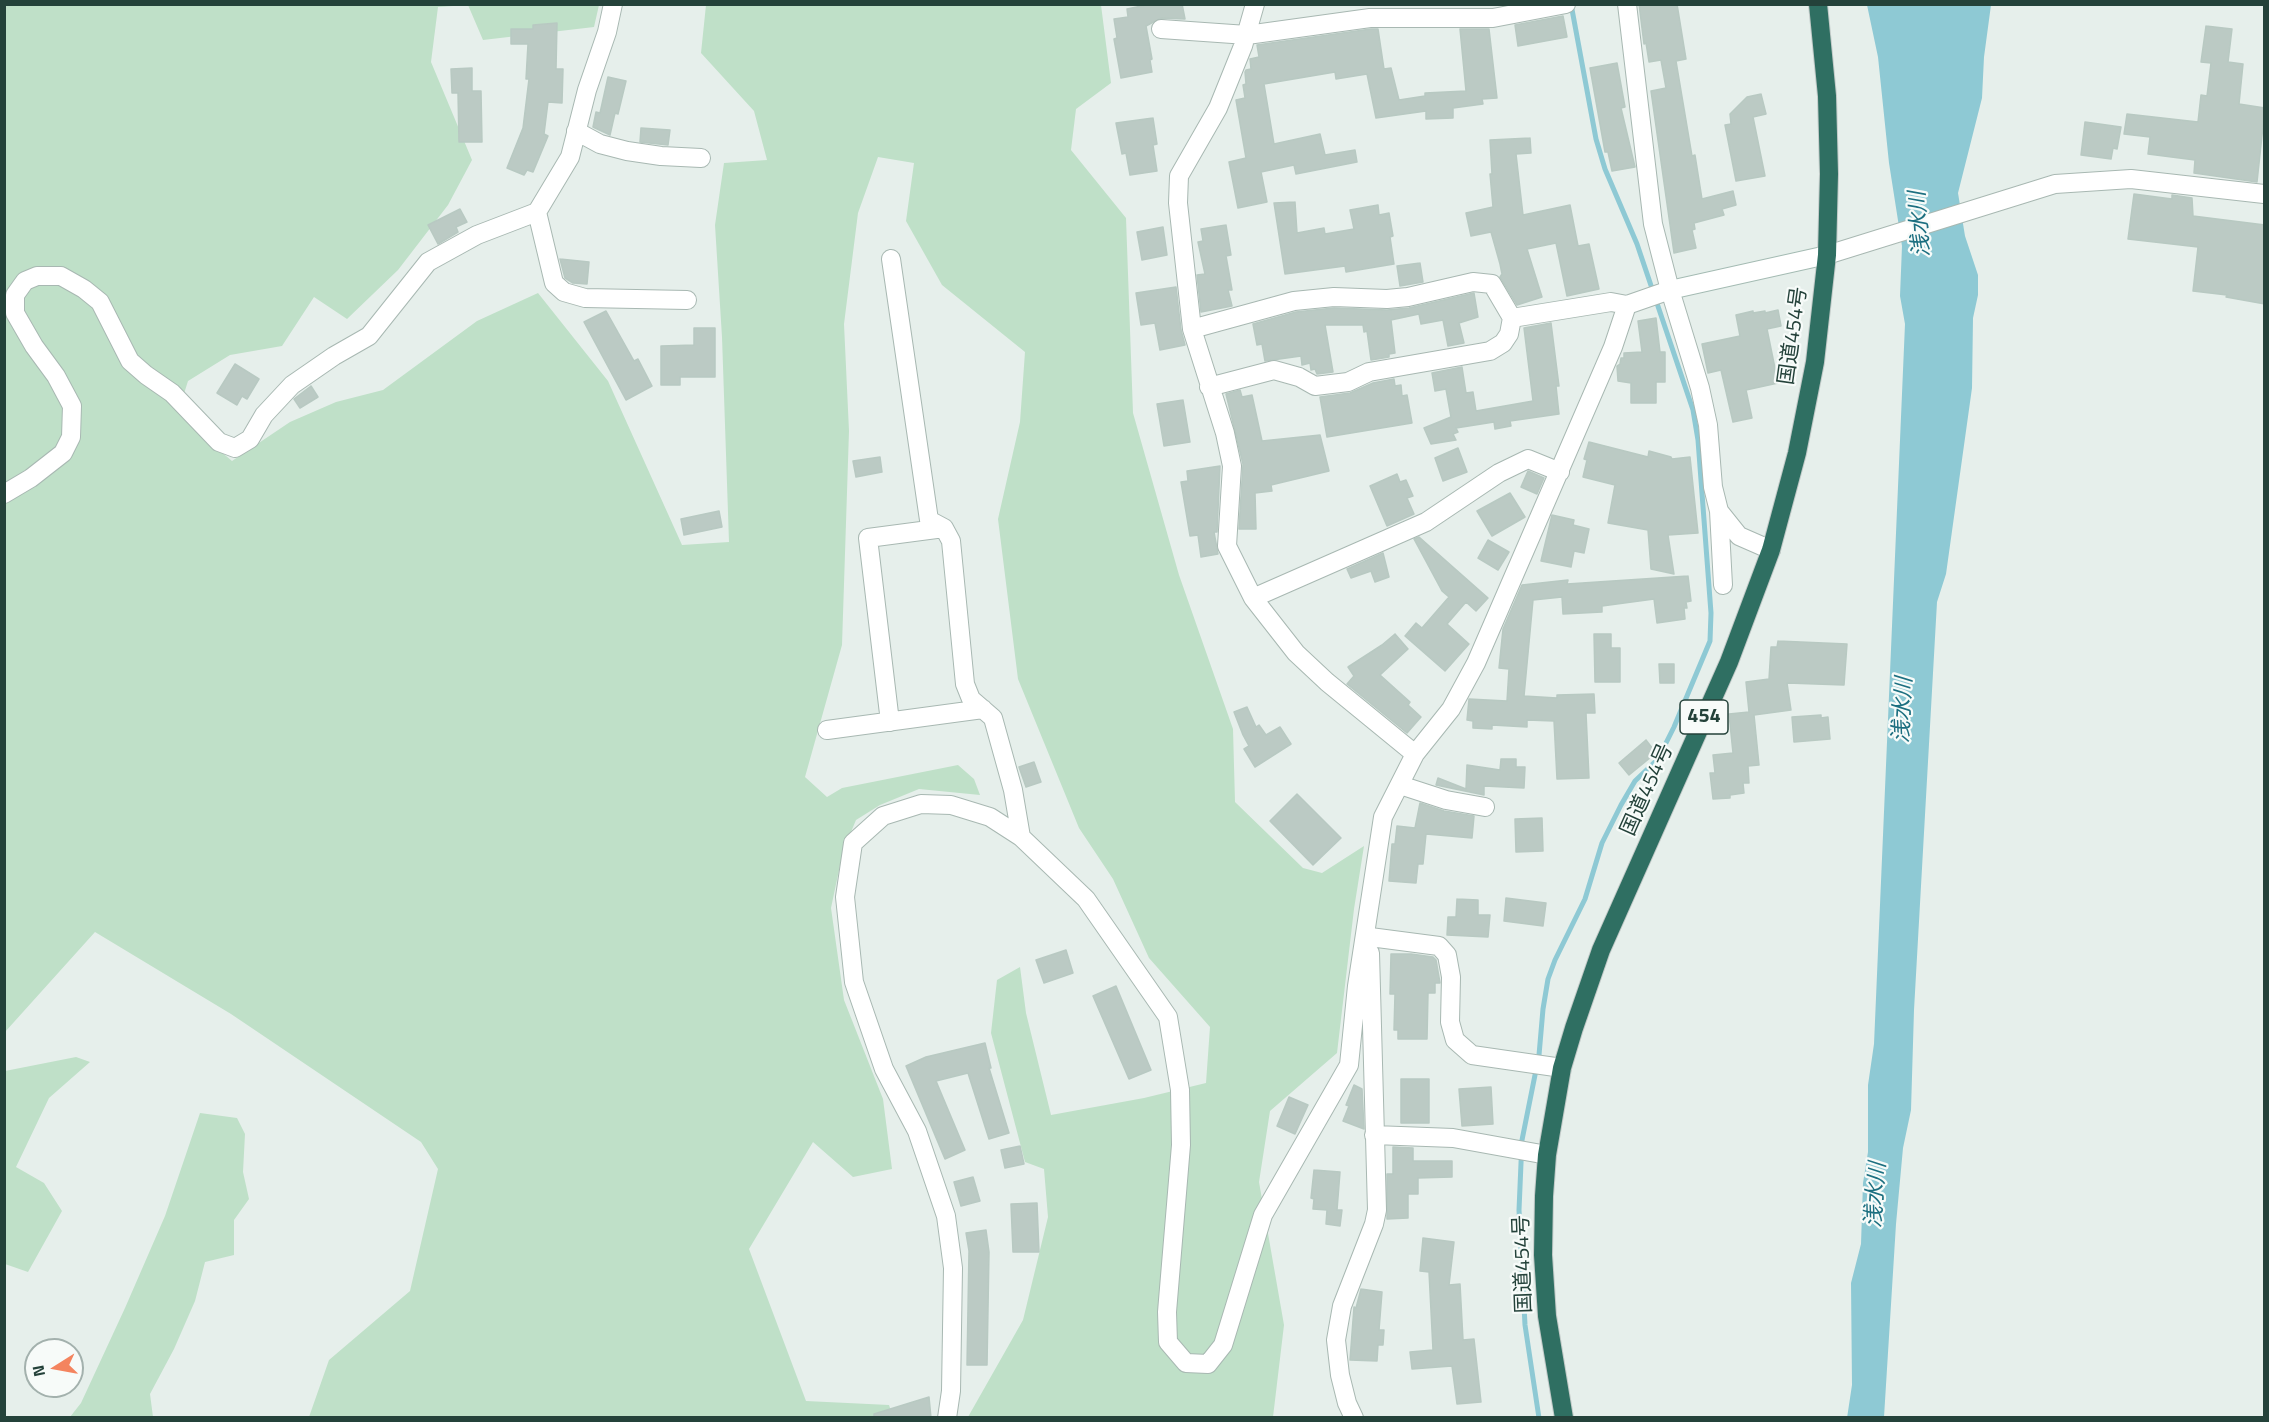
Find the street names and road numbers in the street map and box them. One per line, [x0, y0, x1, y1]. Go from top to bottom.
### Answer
street label: 国道454号 [1775, 286, 1813, 386]
road number: 454 [1680, 700, 1728, 734]
street label: 国道454号 [1617, 740, 1679, 840]
street label: 国道454号 [1510, 1214, 1538, 1314]

